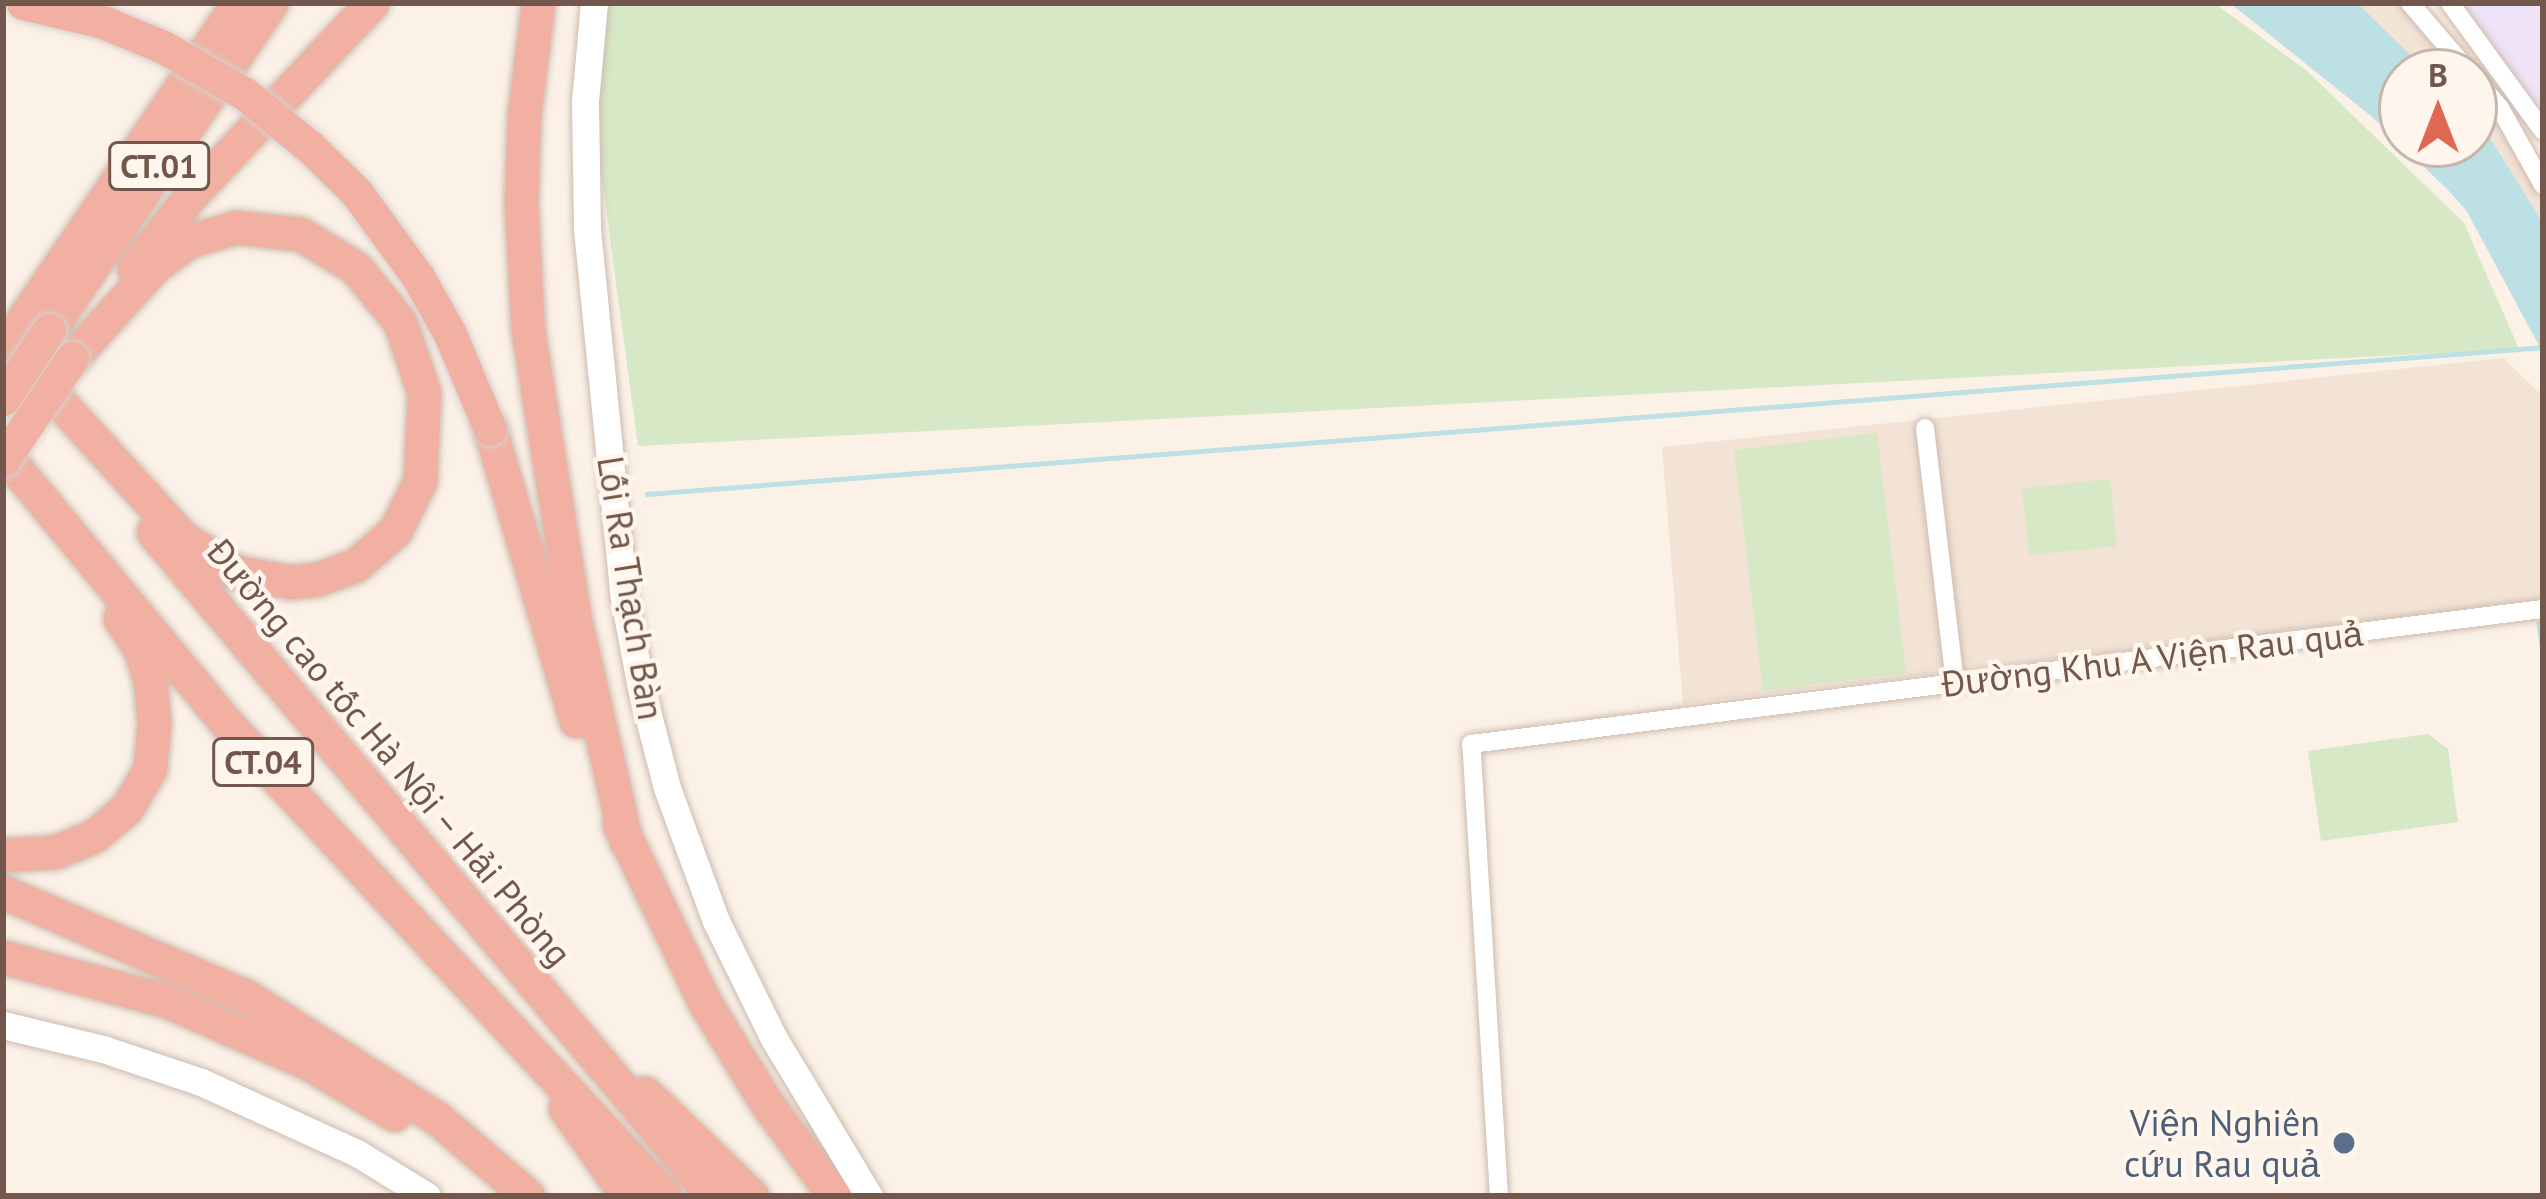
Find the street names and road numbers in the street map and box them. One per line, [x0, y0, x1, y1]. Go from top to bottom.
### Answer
road number: CT.01 [108, 139, 210, 193]
street label: Lối Ra Thạch Bàn [589, 453, 673, 723]
street label: Đường cao tốc Hà Nội – Hải Phòng [197, 527, 583, 977]
street label: Đường Khu A Viện Rau quả [1937, 611, 2367, 705]
road number: CT.04 [212, 735, 314, 789]

